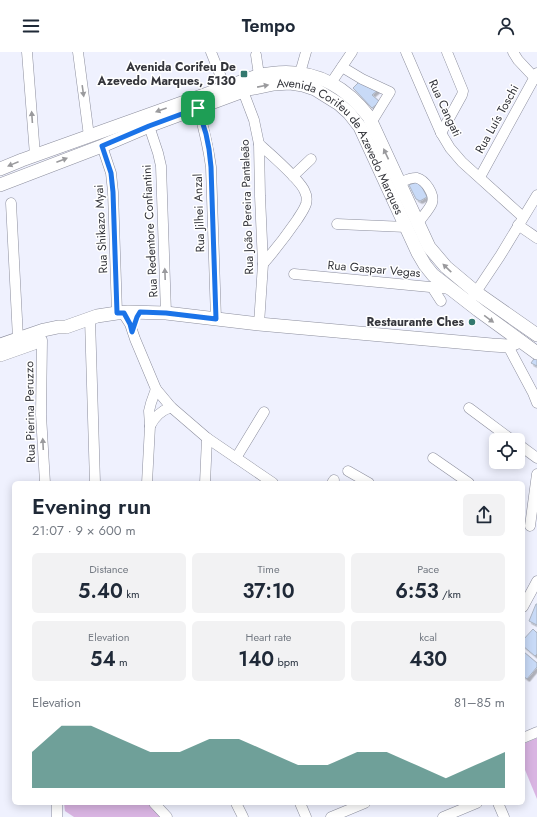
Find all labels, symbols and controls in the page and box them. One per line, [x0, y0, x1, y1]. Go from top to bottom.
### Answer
text: Tempo [242, 13, 295, 39]
icon: menu [20, 15, 42, 37]
icon: person [495, 15, 517, 37]
place label: Avenida Corifeu De Azevedo Marques, 5130 [96, 58, 236, 90]
marker: Avenida Corifeu De Azevedo Marques, 5130 [239, 69, 249, 79]
street label: Avenida Corifeu de Azevedo Marques [276, 74, 408, 218]
street label: Rua Cangati [424, 76, 466, 140]
street label: Rua Luís Toschi [471, 81, 523, 157]
one-way arrow [257, 83, 269, 89]
one-way arrow [80, 85, 86, 97]
pin [181, 91, 215, 125]
icon: arrive [187, 97, 209, 119]
one-way arrow [155, 107, 167, 113]
one-way arrow [29, 111, 36, 123]
street label: Rua João Pereira Pantaleão [236, 139, 258, 275]
one-way arrow [383, 148, 389, 160]
one-way arrow [57, 157, 69, 163]
one-way arrow [6, 161, 18, 167]
street label: Rua Redentore Confiantini [138, 164, 162, 298]
street label: Rua Jilhei Anzal [189, 173, 209, 253]
street label: Rua Shikazo Myai [90, 184, 112, 274]
street label: Rua Gaspar Vegas [327, 256, 421, 282]
one-way arrow [442, 263, 452, 272]
one-way arrow [162, 267, 168, 280]
place label: Restaurante Ches [367, 313, 465, 331]
one-way arrow [484, 315, 495, 323]
marker: Restaurante Ches [467, 317, 477, 327]
street label: Rua Pierina Peruzzo [20, 361, 40, 463]
map controls [489, 433, 525, 469]
button: locate [489, 433, 525, 469]
one-way arrow [40, 437, 46, 450]
text: Evening run [32, 490, 151, 522]
button: share [463, 494, 505, 536]
text: 21:07 · 9 × 600 m [32, 521, 136, 540]
text: Distance [89, 561, 129, 577]
text: Time [257, 561, 280, 577]
text: Pace [417, 561, 439, 577]
text: 5.40 [78, 577, 123, 606]
text: 37:10 [242, 577, 295, 606]
text: 6:53 [395, 577, 439, 606]
text: km [123, 586, 140, 602]
text: /km [439, 586, 461, 602]
text: Elevation [88, 629, 130, 645]
text: Heart rate [246, 629, 291, 645]
text: kcal [419, 629, 437, 645]
text: 54 [90, 645, 116, 674]
text: 140 [238, 645, 274, 674]
text: 430 [409, 645, 447, 674]
text: m [116, 654, 128, 670]
text: bpm [274, 654, 299, 670]
text: Elevation [32, 693, 81, 712]
text: 81–85 m [454, 693, 505, 712]

